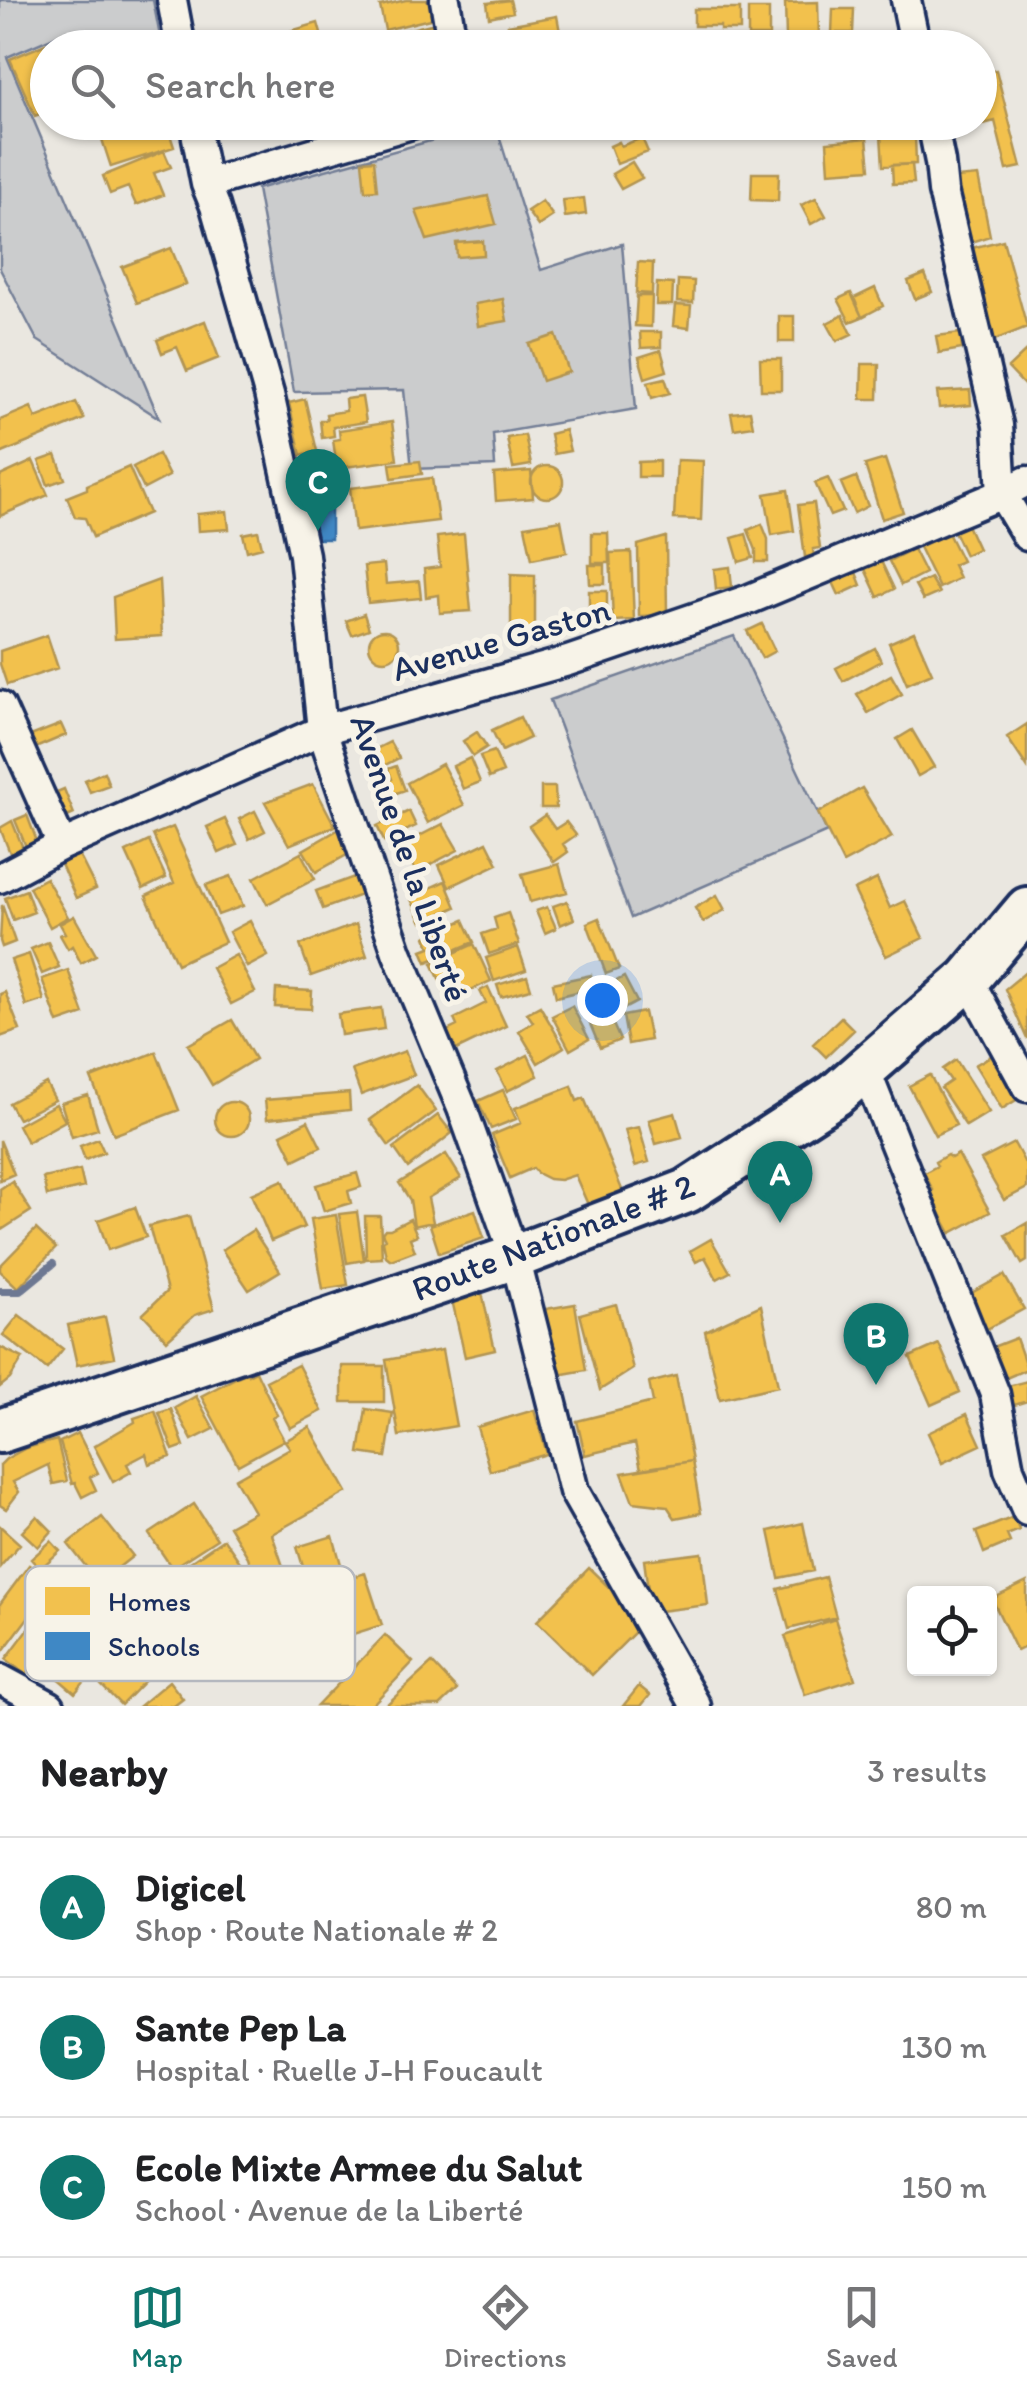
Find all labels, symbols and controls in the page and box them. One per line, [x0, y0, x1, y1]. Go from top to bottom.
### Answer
search box [30, 30, 997, 140]
icon: search [65, 58, 120, 113]
text: Search here [145, 62, 336, 108]
pin: C [286, 448, 350, 531]
street label: Avenue Gaston [387, 588, 615, 690]
street label: Avenue de la Liberté [341, 709, 479, 1007]
your location [577, 975, 628, 1026]
pin: A [748, 1140, 812, 1223]
street label: Route Nationale # 2 [406, 1164, 700, 1310]
pin: B [844, 1302, 908, 1385]
legend [25, 1566, 355, 1681]
text: Homes [108, 1584, 191, 1618]
map controls [907, 1586, 997, 1676]
button: locate [907, 1586, 997, 1676]
text: Schools [108, 1629, 200, 1663]
text: Nearby [40, 1746, 167, 1797]
text: 3 results [867, 1752, 987, 1790]
text: Digicel [135, 1865, 245, 1911]
text: A [62, 1888, 83, 1926]
text: 80 m [916, 1888, 987, 1926]
text: Shop · Route Nationale # 2 [135, 1911, 498, 1949]
text: Sante Pep La [135, 2005, 346, 2051]
text: B [62, 2028, 83, 2066]
text: 130 m [901, 2028, 987, 2066]
text: Hospital · Ruelle J-H Foucault [135, 2051, 543, 2089]
text: Ecole Mixte Armee du Salut [135, 2145, 582, 2191]
text: C [62, 2168, 83, 2206]
text: 150 m [902, 2168, 987, 2206]
text: School · Avenue de la Liberté [135, 2191, 523, 2229]
tab: Map [130, 2280, 185, 2374]
tab: Directions [444, 2280, 567, 2374]
tab: Saved [826, 2280, 897, 2374]

